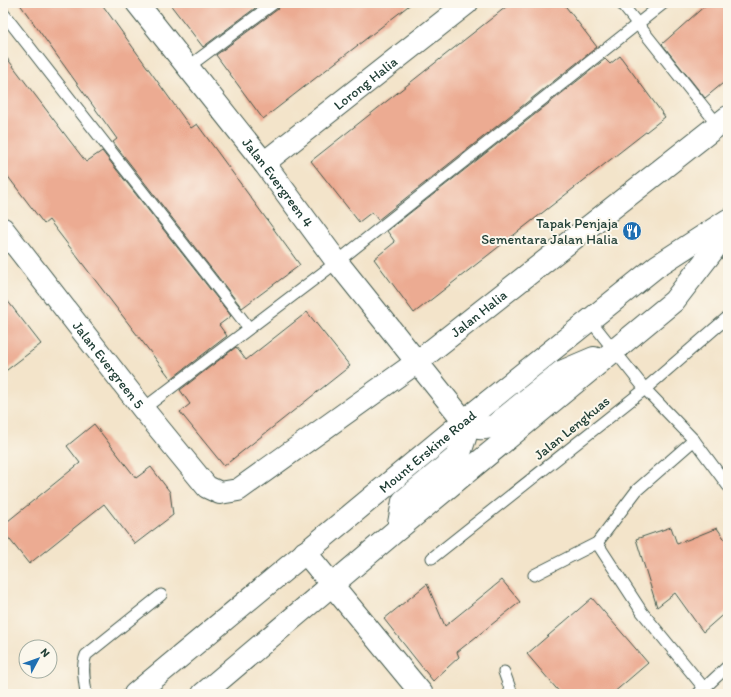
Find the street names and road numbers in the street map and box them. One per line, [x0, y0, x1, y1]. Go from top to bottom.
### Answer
street label: Lorong Halia [330, 53, 401, 113]
street label: Jalan Evergreen 4 [239, 134, 317, 231]
street label: Jalan Halia [447, 286, 510, 341]
street label: Jalan Evergreen 5 [69, 318, 148, 412]
street label: Jalan Lengkuas [531, 392, 613, 464]
street label: Mount Erskine Road [376, 406, 480, 496]

